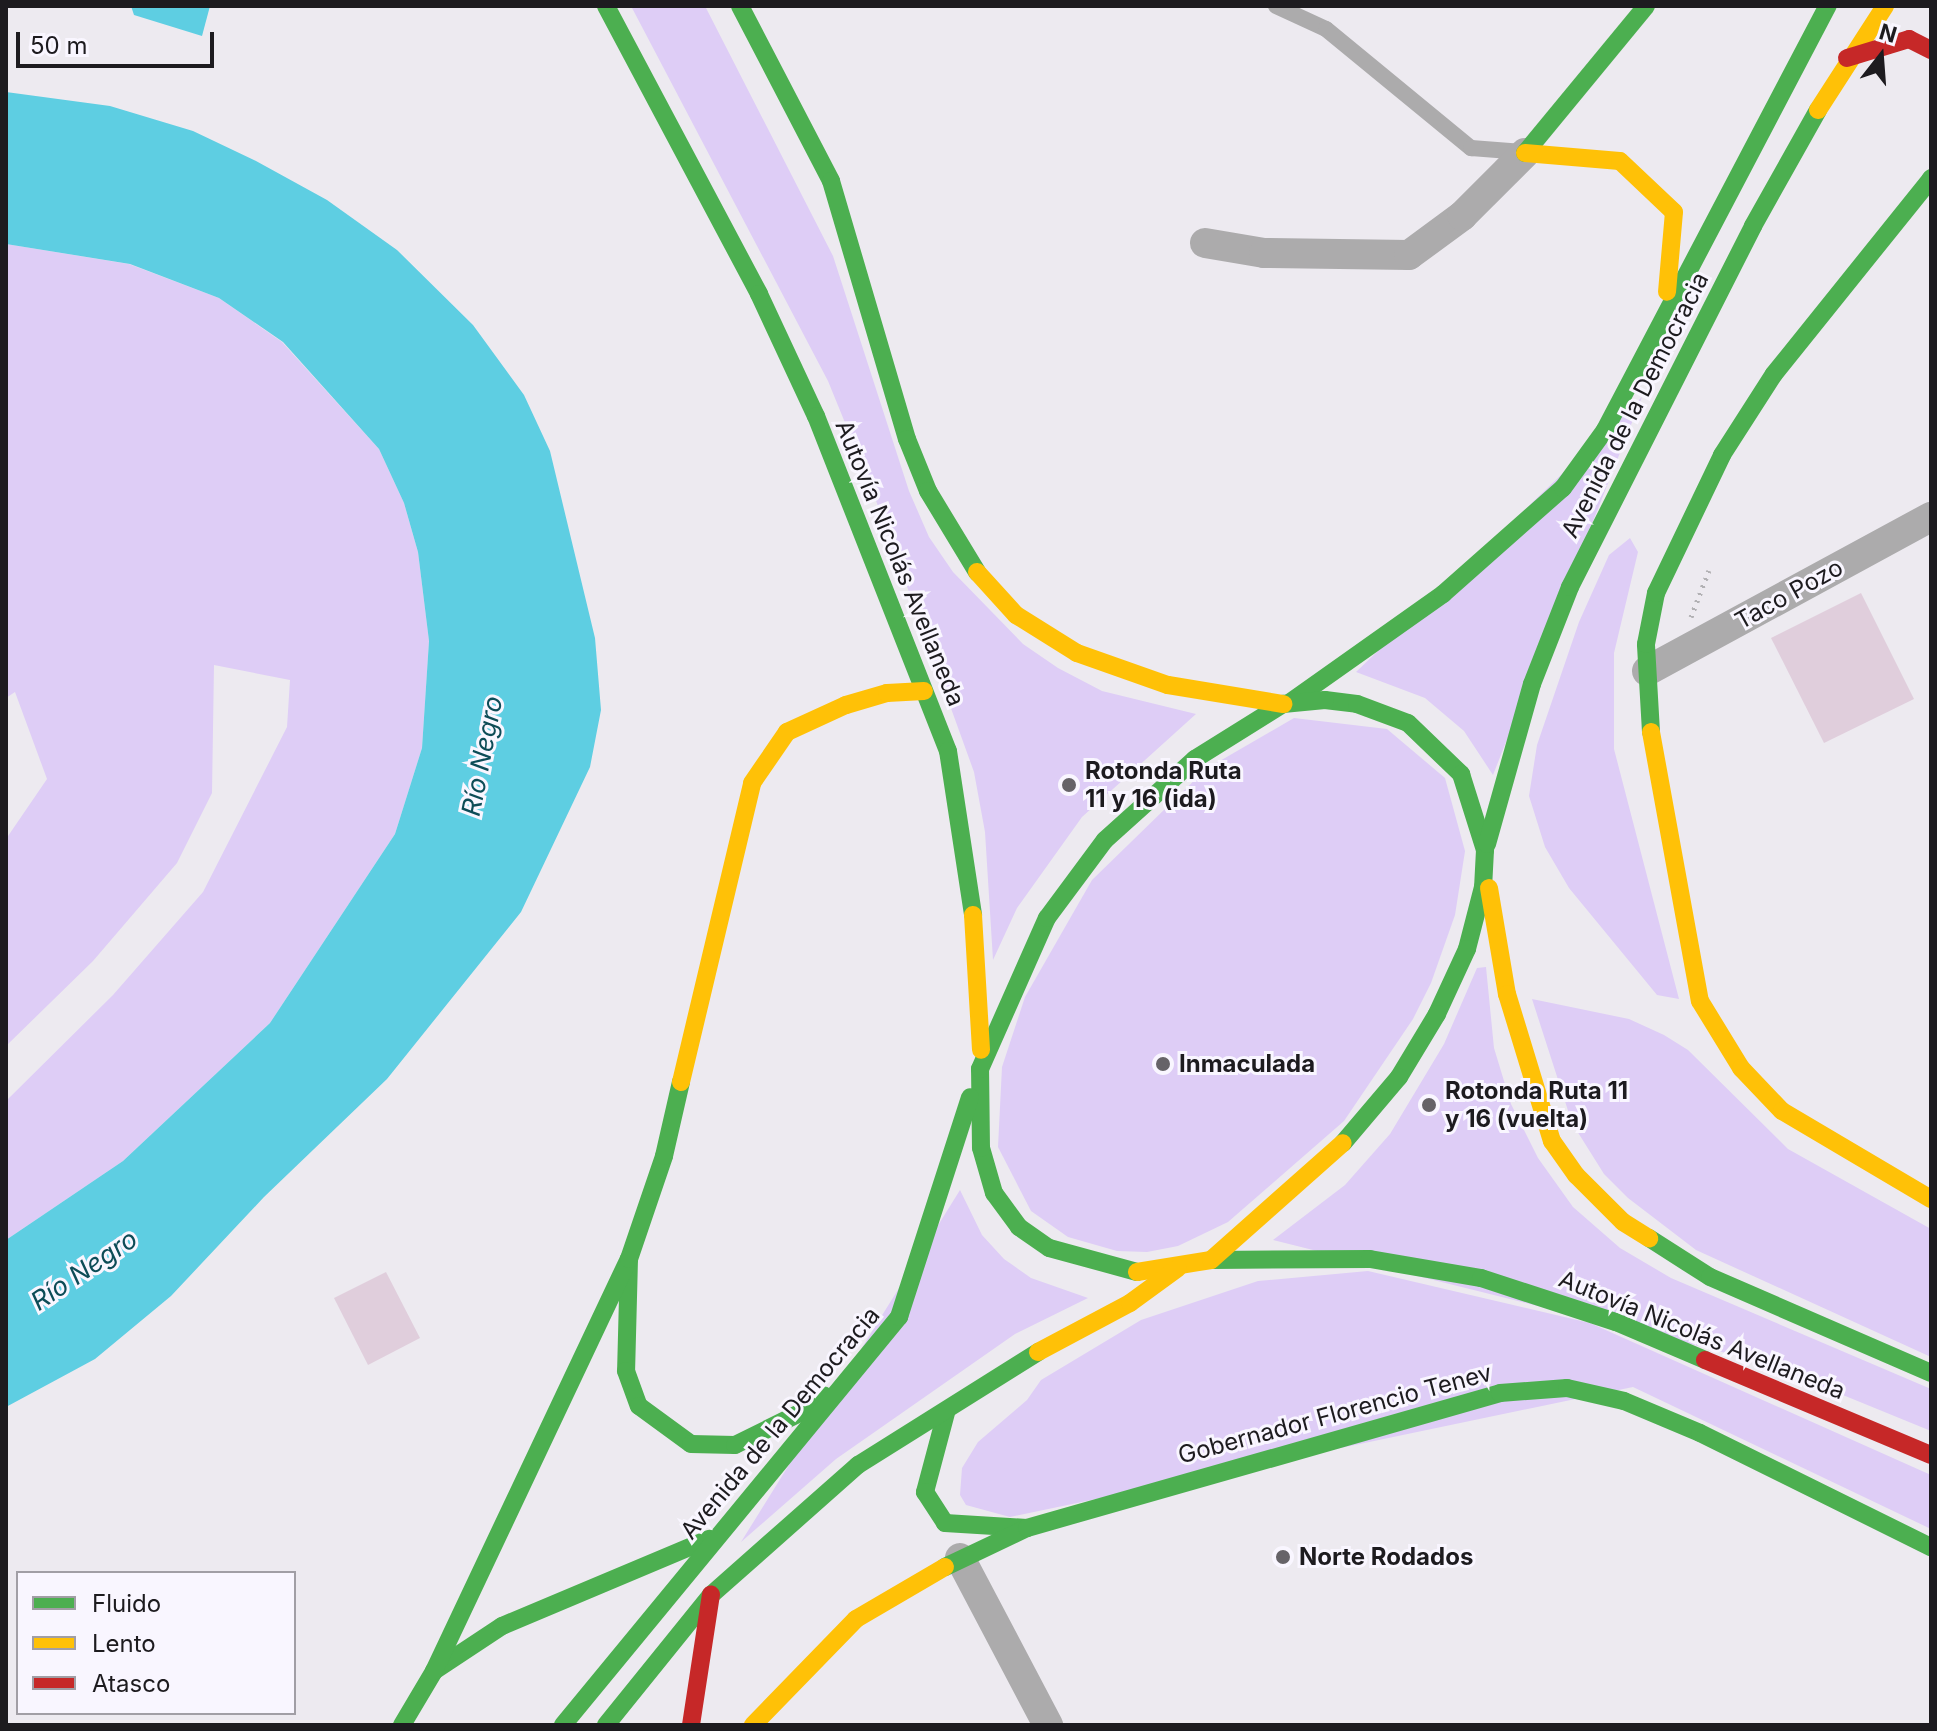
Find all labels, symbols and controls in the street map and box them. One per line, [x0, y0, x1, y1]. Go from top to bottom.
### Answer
scale bar [20, 16, 218, 66]
north arrow [1841, 16, 1921, 96]
text: N [1876, 18, 1900, 48]
text: 50 m [30, 31, 88, 60]
street label: Avenida de la Democracia [1555, 267, 1715, 543]
street label: Autovía Nicolás Avellaneda [829, 416, 971, 710]
street label: Taco Pozo [1730, 553, 1848, 635]
water label: Río Negro [455, 693, 509, 819]
place label: Rotonda Ruta 11 y 16 (ida) [1085, 757, 1242, 813]
marker: Rotonda Ruta 11 y 16 (ida) [1060, 776, 1078, 794]
place label: Inmaculada [1179, 1050, 1315, 1078]
marker: Inmaculada [1154, 1055, 1172, 1073]
place label: Rotonda Ruta 11 y 16 (vuelta) [1445, 1077, 1628, 1133]
marker: Rotonda Ruta 11 y 16 (vuelta) [1420, 1096, 1438, 1114]
water label: Río Negro [25, 1223, 143, 1317]
street label: Autovía Nicolás Avellaneda [1555, 1264, 1849, 1406]
street label: Avenida de la Democracia [674, 1301, 886, 1545]
street label: Gobernador Florencio Tenev [1175, 1358, 1495, 1470]
place label: Norte Rodados [1299, 1543, 1473, 1571]
marker: Norte Rodados [1274, 1548, 1292, 1566]
legend [16, 1571, 296, 1715]
text: Fluido [92, 1589, 161, 1618]
text: Lento [92, 1629, 156, 1658]
text: Atasco [92, 1669, 170, 1698]

